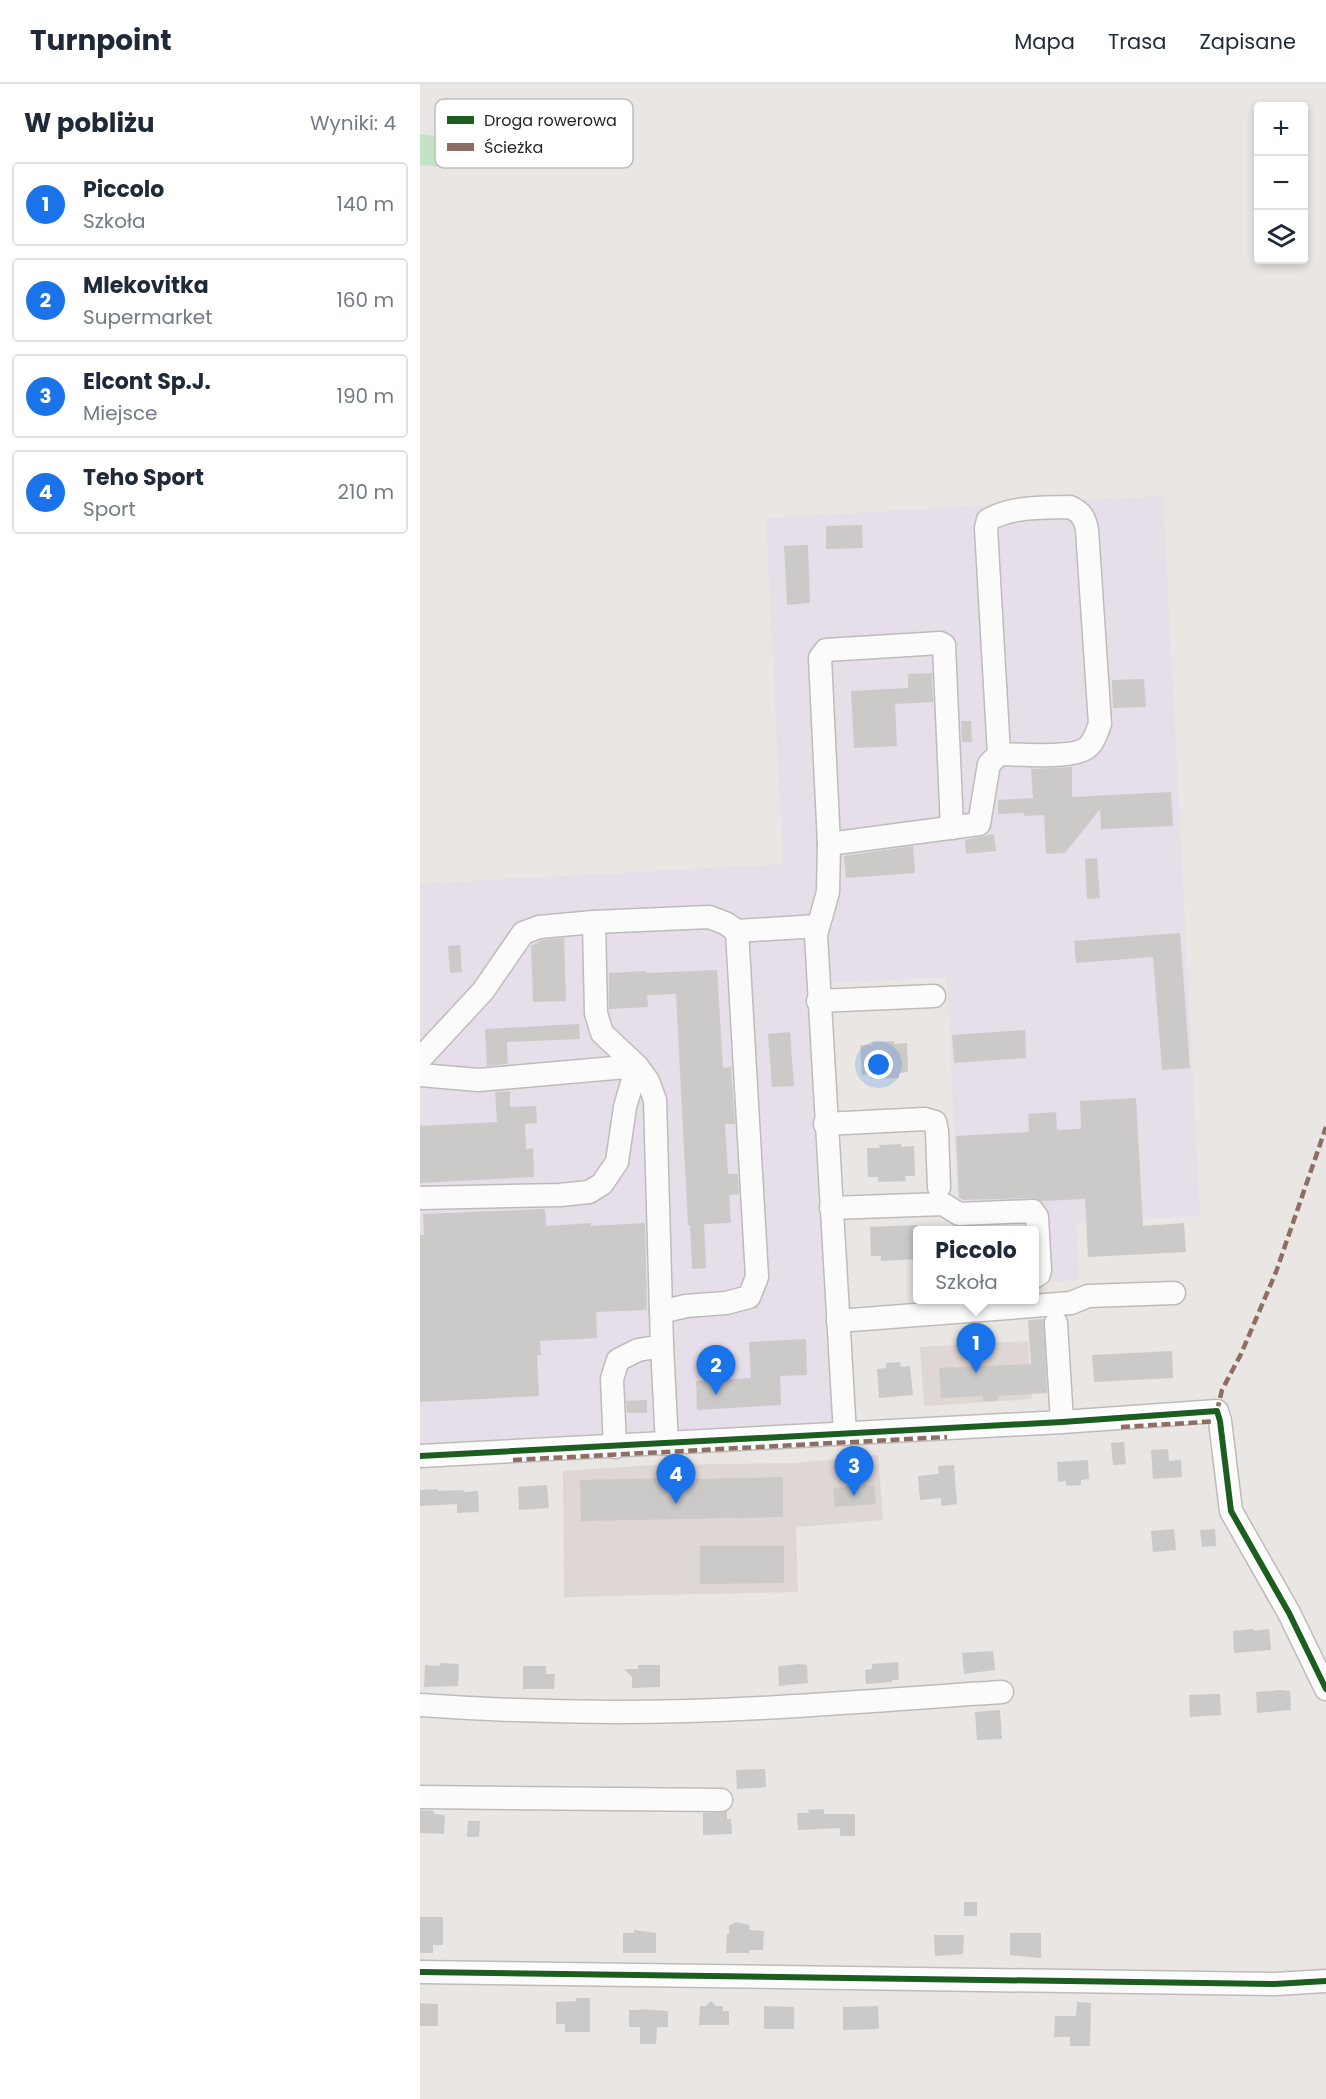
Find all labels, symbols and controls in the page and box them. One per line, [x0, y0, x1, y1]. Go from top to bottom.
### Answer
text: Turnpoint [30, 21, 172, 60]
text: Mapa [1014, 27, 1075, 56]
text: Trasa [1108, 27, 1166, 56]
text: Zapisane [1199, 27, 1296, 56]
legend [435, 99, 633, 168]
map controls [1254, 102, 1308, 264]
button: + [1254, 102, 1308, 156]
text: W pobliżu [24, 105, 155, 141]
text: Wyniki: 4 [310, 109, 396, 137]
text: Droga rowerowa [484, 109, 617, 132]
text: Ścieżka [484, 136, 543, 159]
button: − [1254, 156, 1308, 210]
text: Piccolo [83, 174, 164, 205]
text: 1 [42, 190, 49, 218]
text: 140 m [337, 190, 394, 218]
text: Szkoła [83, 207, 145, 235]
button: layers [1254, 210, 1308, 264]
text: Mlekovitka [83, 270, 209, 301]
text: 2 [40, 286, 51, 314]
text: 160 m [336, 286, 394, 314]
text: Supermarket [83, 303, 212, 331]
text: Elcont Sp.J. [83, 366, 211, 397]
text: 3 [39, 382, 52, 410]
text: 190 m [337, 382, 394, 410]
text: Miejsce [83, 399, 157, 427]
text: Teho Sport [83, 462, 204, 493]
text: 4 [39, 478, 52, 506]
text: 210 m [338, 478, 394, 506]
text: Sport [83, 495, 136, 523]
your location [864, 1050, 893, 1079]
popup [913, 1226, 1039, 1304]
text: Piccolo [935, 1235, 1017, 1266]
text: Szkoła [935, 1268, 998, 1296]
pin: 1 [956, 1324, 996, 1373]
pin: 2 [696, 1346, 736, 1395]
pin: 3 [834, 1446, 874, 1496]
pin: 4 [656, 1454, 696, 1504]

